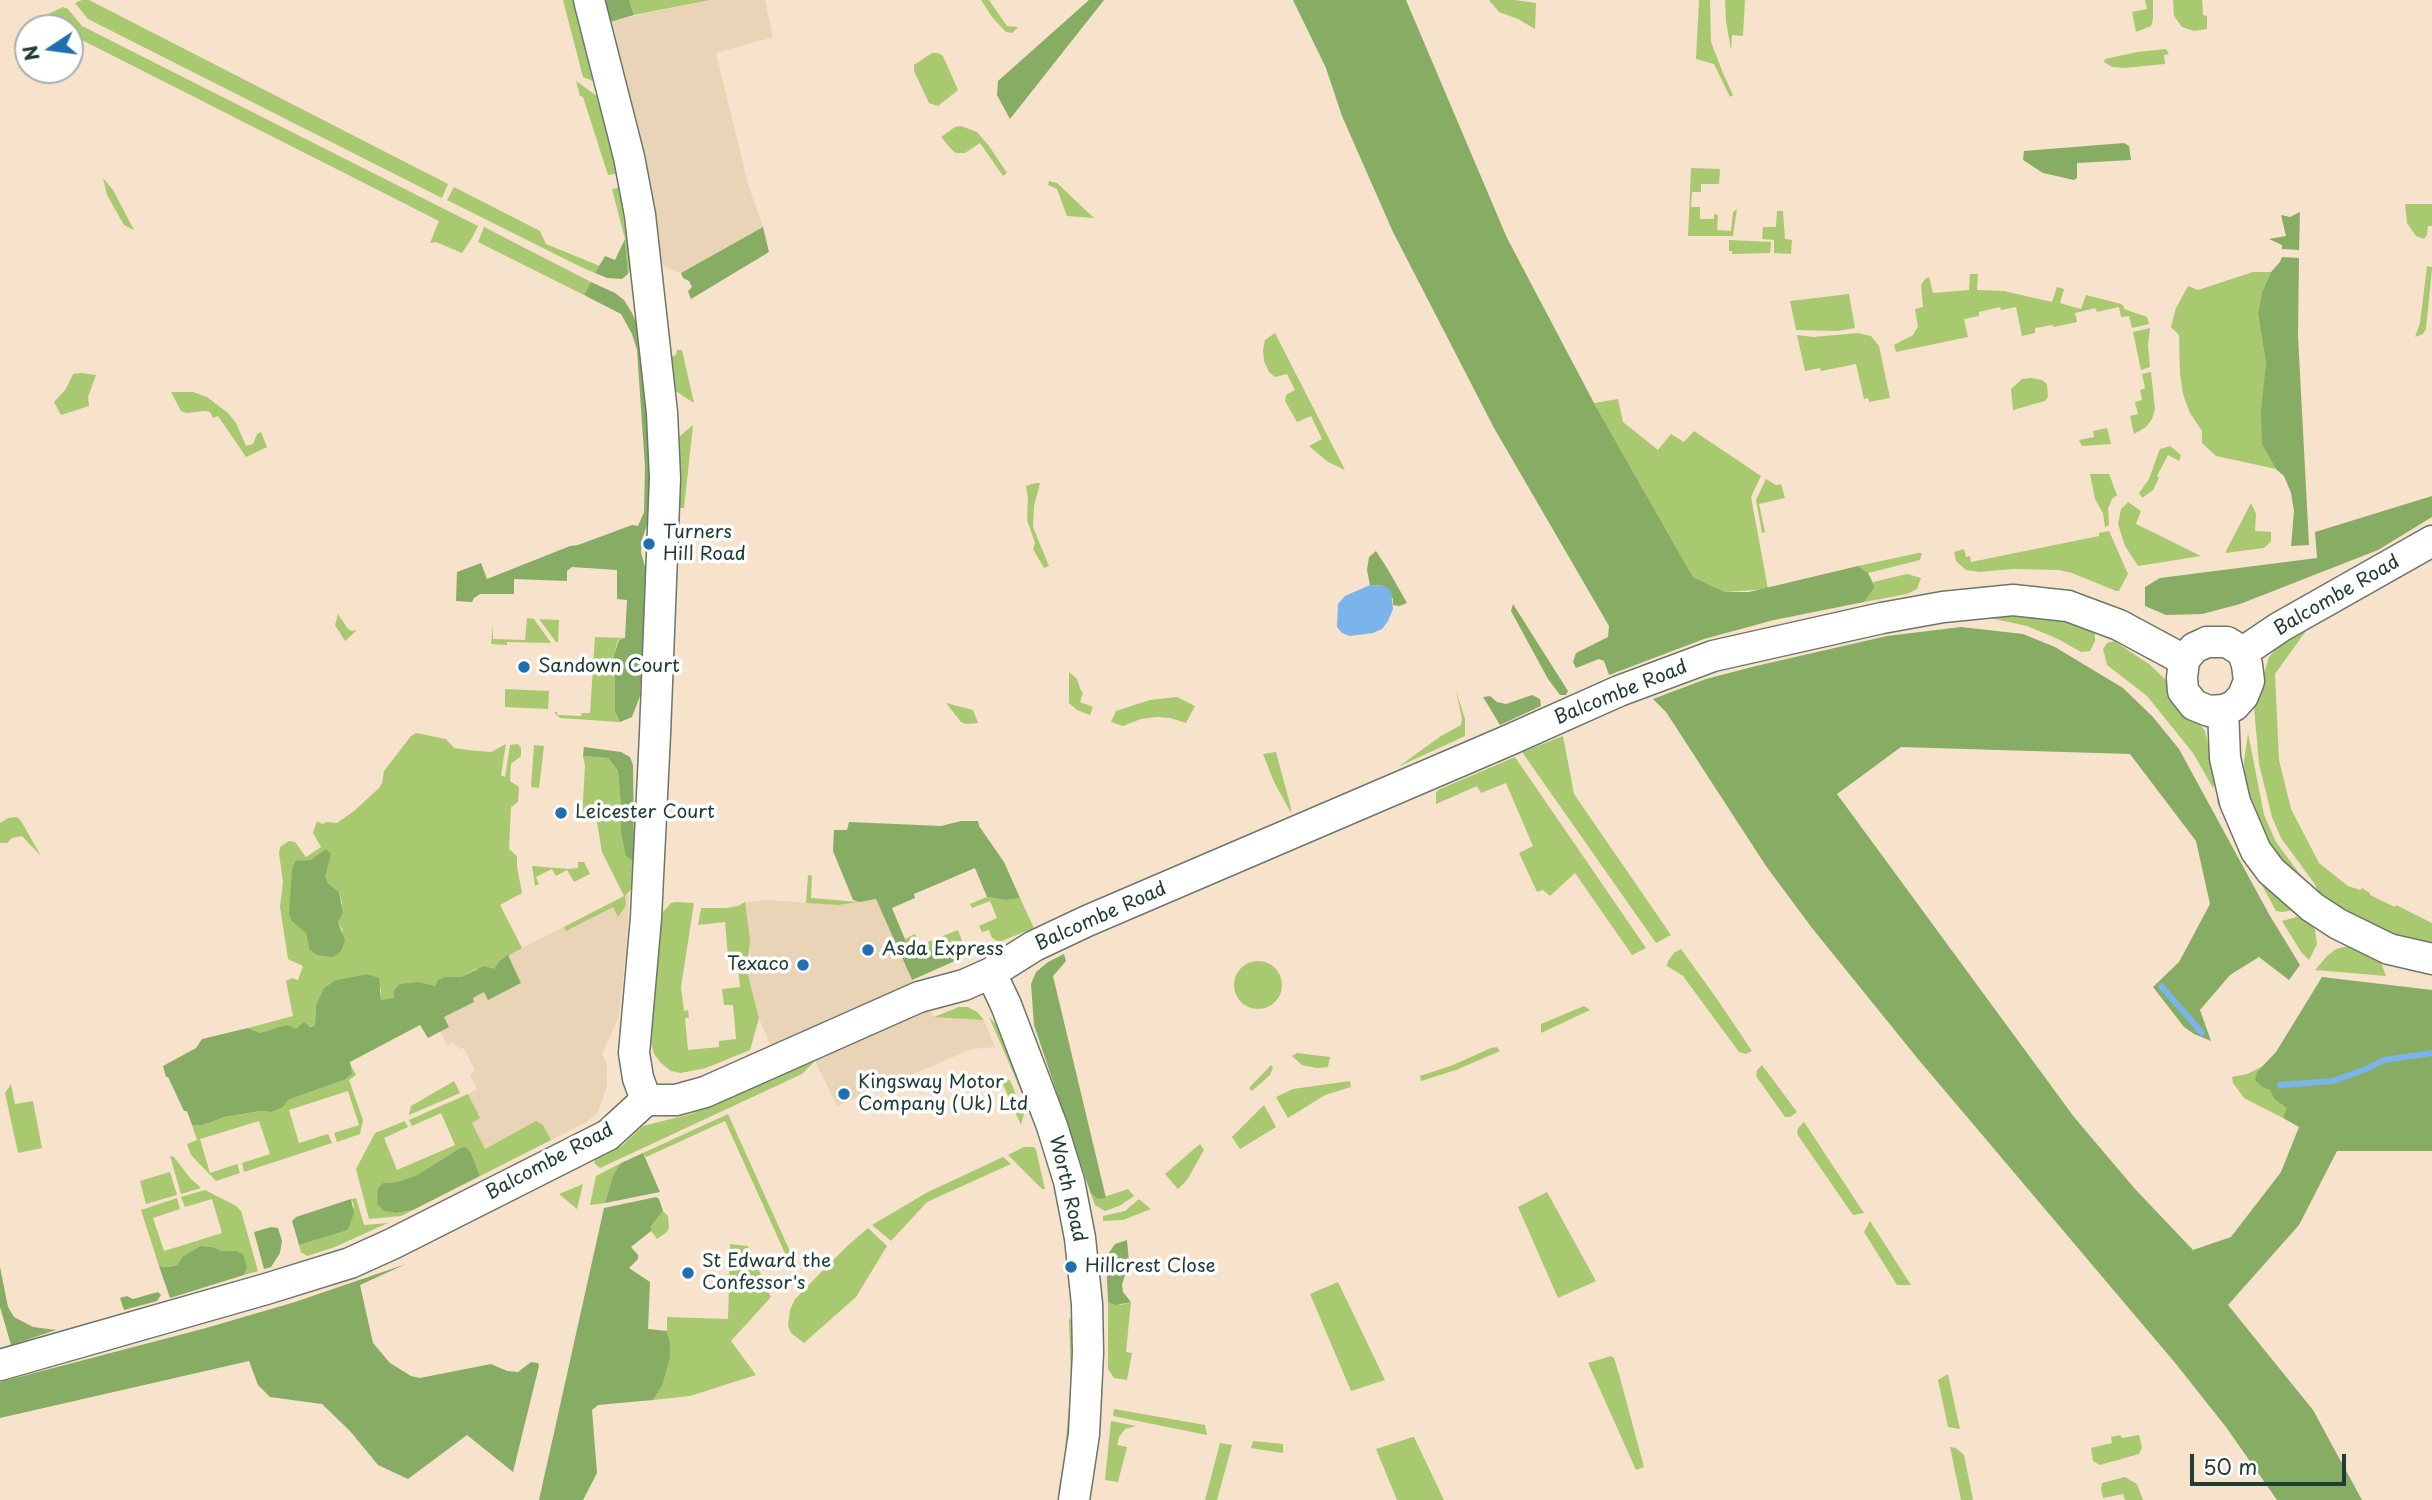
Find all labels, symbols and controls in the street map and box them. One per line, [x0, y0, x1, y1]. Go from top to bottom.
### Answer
north arrow [14, 14, 84, 84]
text: N [15, 43, 46, 64]
place label: Turners Hill Road [663, 522, 746, 566]
marker: Turners Hill Road [641, 536, 657, 552]
street label: Balcombe Road [2270, 551, 2404, 641]
place label: Sandown Court [538, 656, 680, 678]
street label: Balcombe Road [1551, 656, 1691, 730]
marker: Sandown Court [516, 659, 532, 675]
place label: Leicester Court [575, 802, 715, 824]
marker: Leicester Court [553, 805, 569, 821]
street label: Balcombe Road [1032, 878, 1170, 956]
place label: Asda Express [882, 939, 1003, 961]
marker: Asda Express [860, 942, 876, 958]
place label: Texaco [727, 954, 789, 976]
marker: Texaco [795, 957, 811, 973]
place label: Kingsway Motor Company (Uk) Ltd [858, 1072, 1028, 1116]
marker: Kingsway Motor Company (Uk) Ltd [836, 1086, 852, 1102]
street label: Balcombe Road [482, 1119, 618, 1205]
street label: Worth Road [1044, 1134, 1090, 1244]
place label: St Edward the Confessor's [702, 1251, 831, 1295]
place label: Hillcrest Close [1085, 1256, 1216, 1278]
marker: Hillcrest Close [1063, 1259, 1079, 1275]
marker: St Edward the Confessor's [680, 1265, 696, 1281]
scale bar [2194, 1440, 2350, 1484]
text: 50 m [2203, 1450, 2257, 1482]

